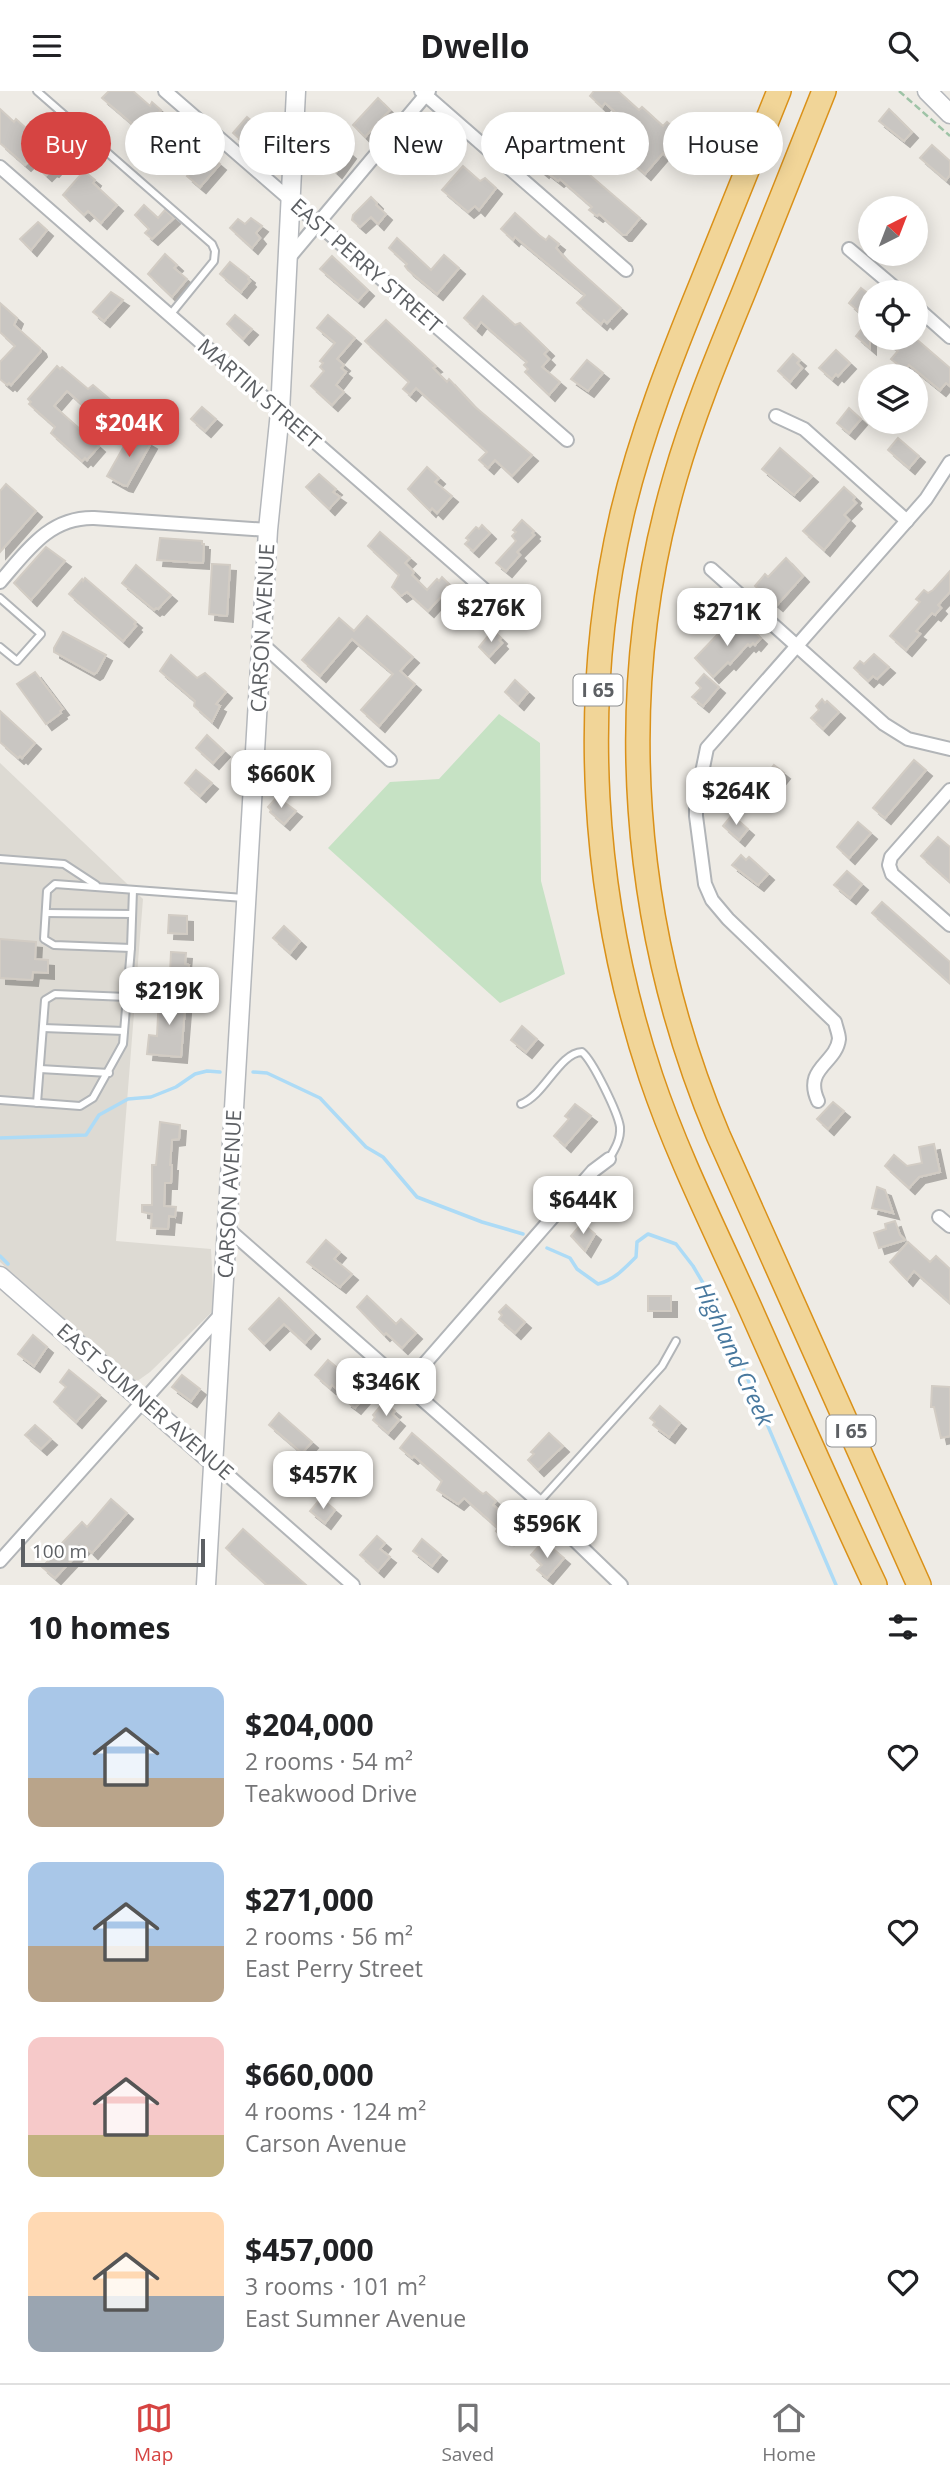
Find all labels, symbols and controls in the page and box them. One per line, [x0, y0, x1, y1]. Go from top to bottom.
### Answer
text: Dwello [420, 24, 530, 67]
icon: menu [28, 27, 66, 65]
icon: search [884, 27, 922, 65]
chip: Buy [21, 112, 111, 175]
chip: Rent [125, 112, 225, 175]
chip: Filters [239, 112, 355, 175]
chip: New [369, 112, 467, 175]
chip: Apartment [481, 112, 649, 175]
chip: House [663, 112, 783, 175]
street label: EAST PERRY STREET [285, 192, 449, 339]
north arrow [858, 196, 928, 266]
map controls [858, 196, 928, 434]
button: locate [858, 280, 928, 350]
street label: MARTIN STREET [192, 332, 328, 455]
button: layers [858, 364, 928, 434]
pin: $204K [80, 399, 178, 459]
text: $204K [95, 406, 163, 438]
street label: CARSON AVENUE [244, 543, 280, 713]
pin: $276K [442, 585, 540, 644]
pin: $271K [678, 589, 776, 648]
text: $276K [457, 591, 525, 623]
text: $271K [693, 595, 761, 627]
road number: I 65 [574, 675, 622, 705]
pin: $660K [232, 751, 330, 810]
text: $660K [247, 757, 315, 789]
pin: $264K [687, 767, 785, 827]
text: $264K [702, 774, 770, 806]
pin: $219K [120, 967, 218, 1027]
text: $219K [135, 974, 203, 1006]
street label: CARSON AVENUE [211, 1109, 247, 1279]
pin: $644K [534, 1177, 632, 1236]
text: $644K [549, 1183, 617, 1215]
water label: Highland Creek [688, 1277, 782, 1431]
street label: EAST SUMNER AVENUE [51, 1317, 240, 1486]
pin: $346K [337, 1359, 435, 1418]
text: $346K [352, 1365, 420, 1397]
road number: I 65 [826, 1415, 876, 1447]
pin: $457K [274, 1451, 372, 1511]
text: $457K [289, 1458, 357, 1490]
pin: $596K [498, 1501, 596, 1560]
text: $596K [513, 1507, 581, 1539]
scale bar [21, 1536, 205, 1568]
text: 100 m [32, 1538, 87, 1564]
text: 10 homes [28, 1607, 171, 1648]
icon: filters [884, 1608, 922, 1646]
text: $204,000 [245, 1704, 374, 1745]
icon: home [84, 1715, 168, 1799]
icon: heart [884, 1738, 922, 1776]
text: 2 rooms · 54 m² [245, 1745, 413, 1777]
text: Teakwood Drive [245, 1777, 417, 1809]
text: $271,000 [245, 1879, 374, 1920]
icon: home [84, 1890, 168, 1974]
icon: heart [884, 1913, 922, 1951]
text: 2 rooms · 56 m² [245, 1920, 413, 1952]
text: East Perry Street [245, 1952, 423, 1984]
text: $660,000 [245, 2054, 374, 2095]
icon: home [84, 2065, 168, 2149]
icon: heart [884, 2088, 922, 2126]
text: 4 rooms · 124 m² [245, 2095, 426, 2127]
text: Carson Avenue [245, 2127, 407, 2159]
text: $457,000 [245, 2229, 374, 2270]
icon: home [84, 2240, 168, 2324]
icon: heart [884, 2263, 922, 2301]
text: 3 rooms · 101 m² [245, 2270, 426, 2302]
text: East Sumner Avenue [245, 2302, 466, 2334]
tab: Map [134, 2399, 173, 2467]
tab: Saved [441, 2399, 494, 2467]
tab: Home [762, 2399, 816, 2467]

